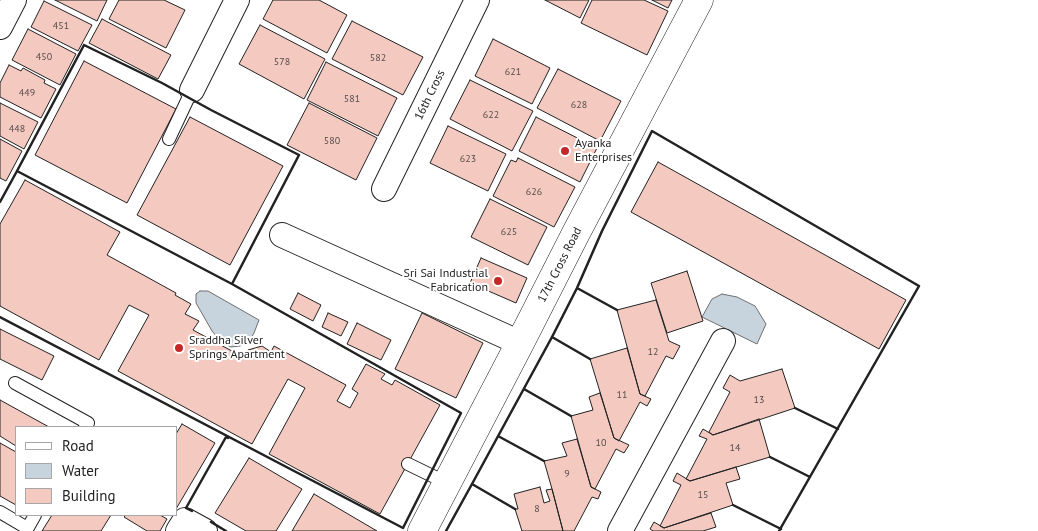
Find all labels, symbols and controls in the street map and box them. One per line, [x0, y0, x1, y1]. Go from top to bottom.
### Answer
house number: 451 [53, 20, 69, 32]
house number: 450 [36, 51, 52, 63]
house number: 582 [370, 52, 386, 64]
house number: 578 [274, 56, 290, 68]
house number: 621 [505, 66, 521, 78]
street label: 16th Cross [412, 67, 448, 123]
house number: 449 [19, 87, 35, 99]
house number: 581 [344, 93, 360, 105]
house number: 628 [571, 99, 587, 111]
house number: 622 [483, 109, 499, 121]
house number: 448 [9, 123, 25, 135]
house number: 580 [324, 135, 340, 147]
place label: Ayanka Enterprises [575, 137, 632, 165]
marker: Ayanka Enterprises [559, 145, 571, 157]
house number: 623 [460, 153, 476, 165]
house number: 626 [526, 186, 542, 198]
street label: 17th Cross Road [535, 225, 585, 305]
house number: 625 [501, 226, 517, 238]
place label: Sri Sai Industrial Fabrication [404, 267, 488, 295]
marker: Sri Sai Industrial Fabrication [492, 275, 504, 287]
place label: Sraddha Silver Springs Apartment [189, 334, 285, 362]
marker: Sraddha Silver Springs Apartment [173, 342, 185, 354]
house number: 12 [648, 346, 658, 358]
house number: 11 [617, 389, 627, 401]
house number: 13 [754, 394, 764, 406]
legend [15, 426, 178, 516]
text: Road [62, 436, 94, 455]
house number: 10 [596, 437, 606, 449]
house number: 14 [730, 442, 740, 454]
text: Water [62, 461, 99, 480]
house number: 9 [564, 468, 570, 480]
text: Building [62, 486, 116, 505]
house number: 15 [698, 489, 708, 501]
house number: 8 [534, 503, 540, 515]

